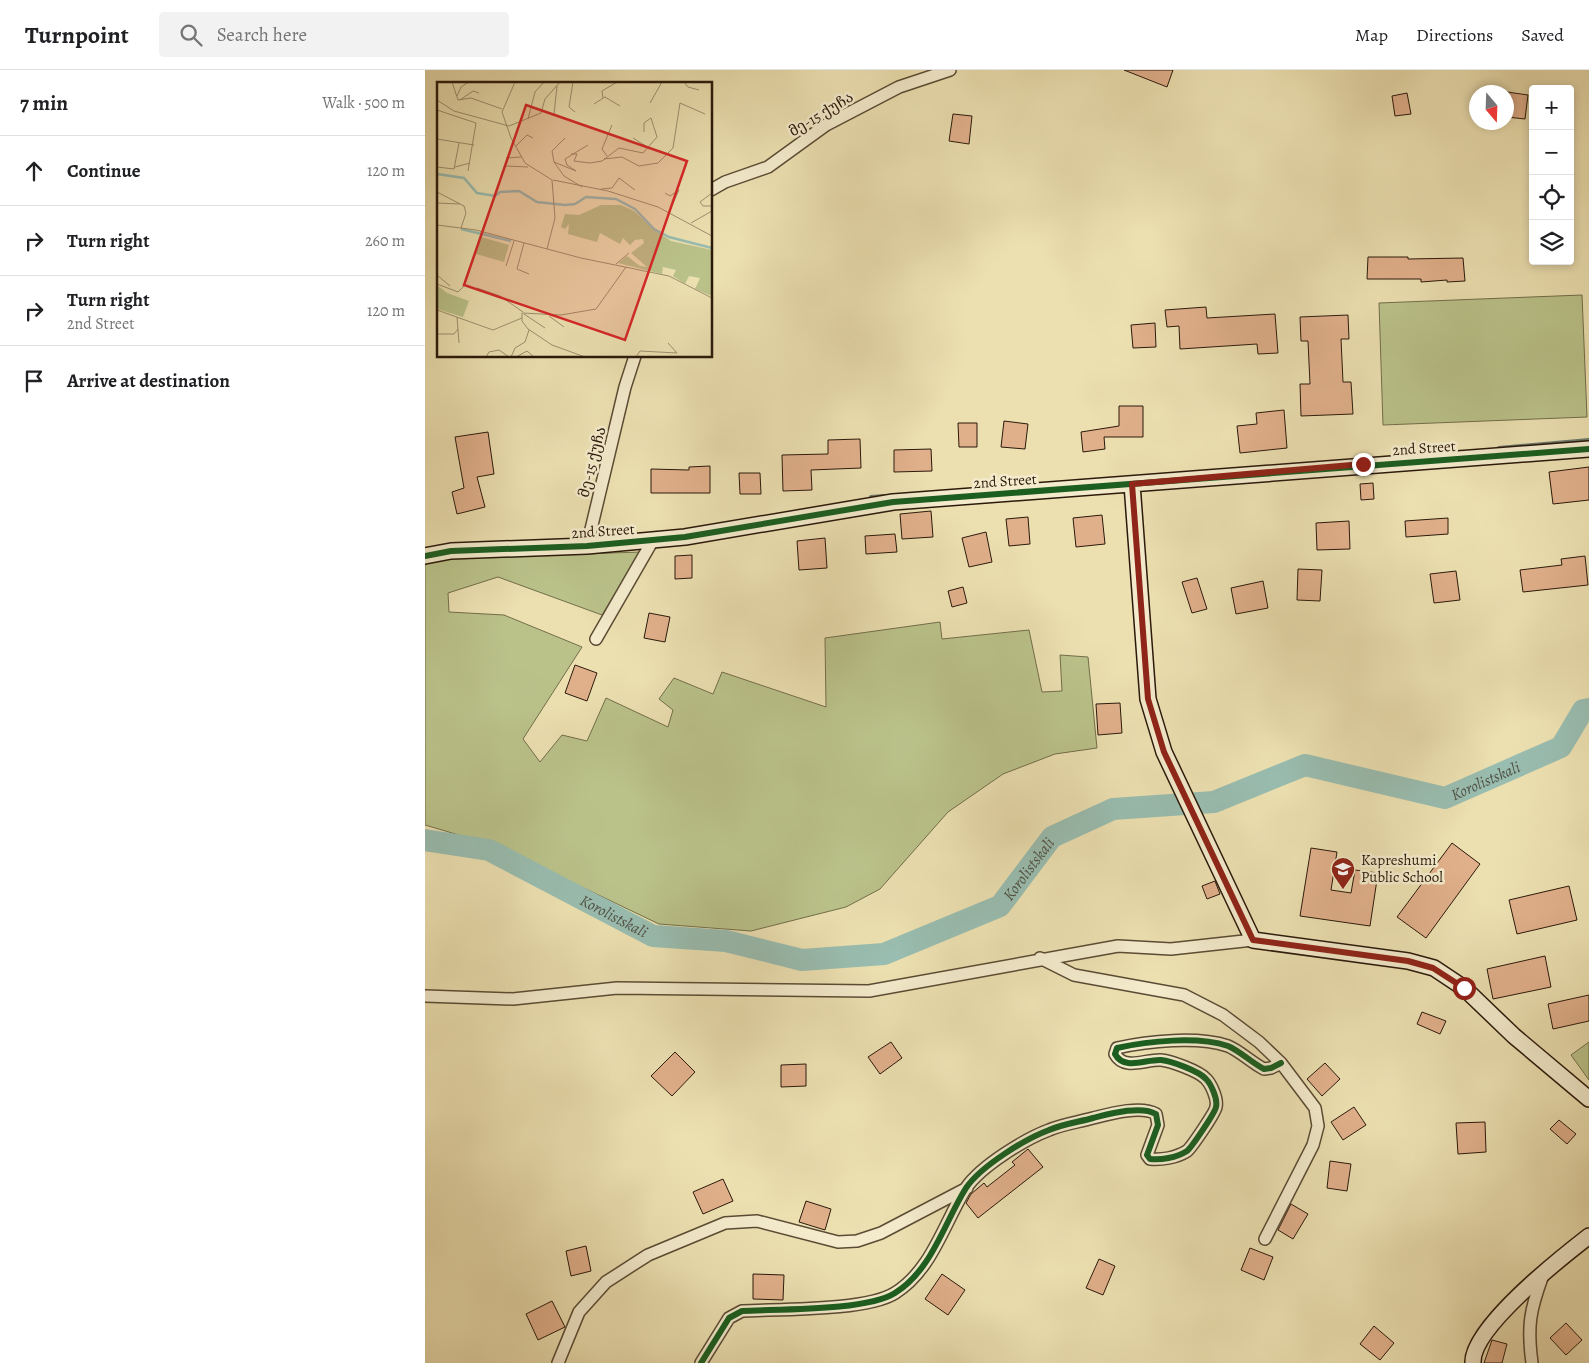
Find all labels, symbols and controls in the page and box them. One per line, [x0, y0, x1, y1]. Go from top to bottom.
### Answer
search box [159, 12, 509, 57]
text: Turnpoint [25, 19, 129, 51]
icon: search [177, 21, 205, 49]
text: Search here [217, 22, 307, 48]
text: Map [1355, 23, 1388, 47]
text: Directions [1416, 23, 1493, 47]
text: Saved [1521, 23, 1564, 47]
inset map [437, 82, 713, 358]
north arrow [1469, 85, 1514, 130]
map controls [1529, 85, 1574, 265]
button: + [1529, 85, 1574, 130]
street label: მე-15 ქუჩა [785, 87, 857, 141]
text: 7 min [20, 89, 68, 117]
text: Walk · 500 m [322, 92, 405, 114]
button: − [1529, 130, 1574, 175]
icon: ahead [20, 157, 48, 185]
text: Continue [67, 158, 141, 184]
text: 120 m [367, 160, 405, 182]
button: locate [1529, 175, 1574, 220]
button: layers [1529, 220, 1574, 265]
icon: right [20, 227, 48, 255]
text: Turn right [67, 228, 149, 254]
text: 260 m [365, 230, 405, 252]
text: Turn right [67, 287, 149, 313]
icon: right [20, 297, 48, 325]
text: 120 m [367, 300, 405, 322]
text: 2nd Street [67, 313, 134, 335]
icon: arrive [20, 367, 48, 395]
text: Arrive at destination [67, 368, 230, 394]
street label: მე-15 ქუჩა [574, 425, 610, 499]
street label: 2nd Street [1392, 436, 1456, 460]
route end [1352, 453, 1375, 476]
street label: 2nd Street [973, 469, 1037, 493]
street label: 2nd Street [571, 519, 635, 543]
water label: Korolistskali [1447, 756, 1524, 806]
water label: Korolistskali [998, 833, 1060, 905]
place label: Kapreshumi Public School [1361, 850, 1443, 887]
school or university icon: Kapreshumi Public School [1330, 856, 1356, 890]
water label: Korolistskali [576, 890, 651, 943]
route start [1453, 977, 1476, 1000]

